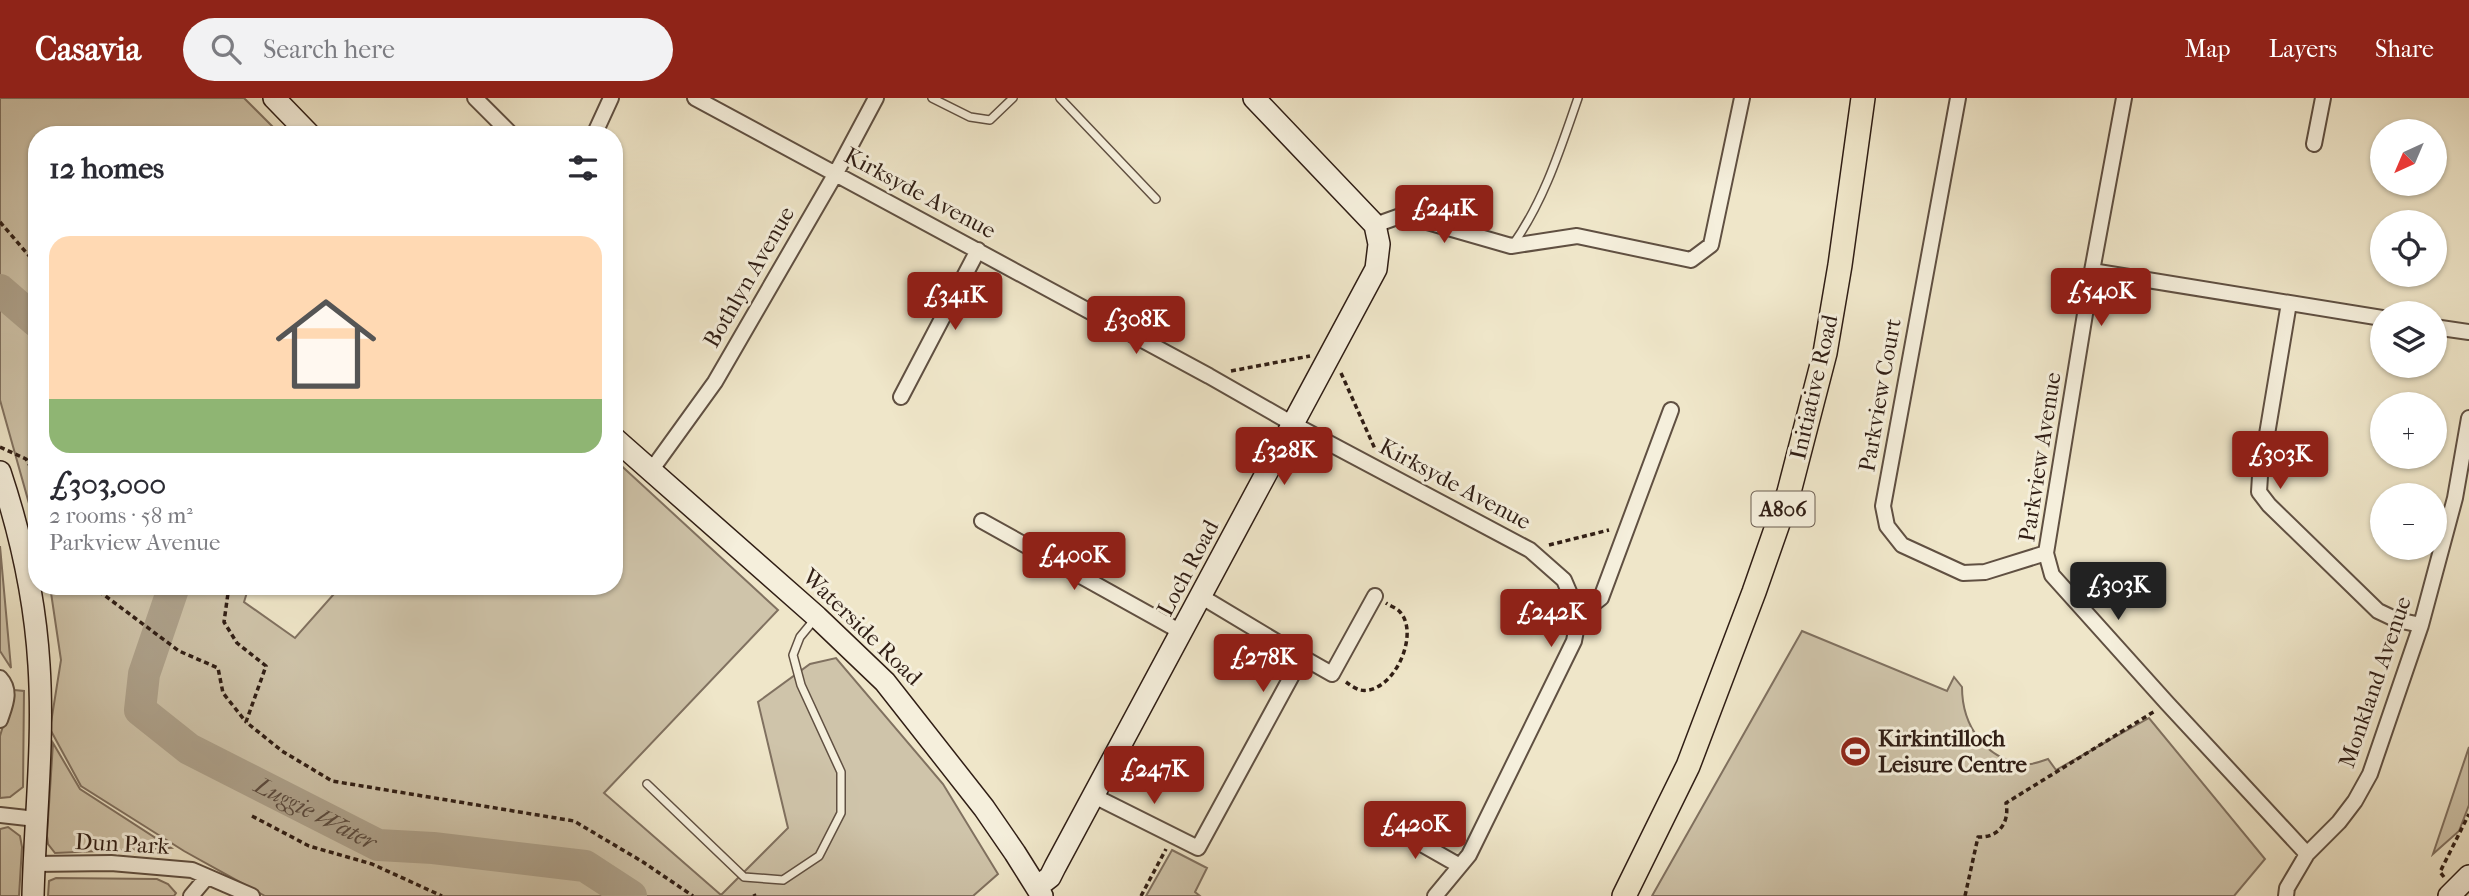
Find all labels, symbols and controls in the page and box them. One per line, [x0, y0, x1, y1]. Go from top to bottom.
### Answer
search box [183, 18, 673, 81]
text: Casavia [35, 30, 141, 69]
icon: search [207, 30, 245, 68]
text: Search here [263, 34, 395, 65]
text: Map [2185, 35, 2231, 63]
text: Layers [2269, 35, 2337, 63]
text: Share [2375, 35, 2434, 63]
north arrow [2370, 119, 2446, 196]
map controls [2370, 119, 2447, 560]
street label: Kirksyde Avenue [840, 142, 1000, 244]
icon: filters [564, 149, 602, 187]
text: 12 homes [49, 151, 164, 186]
pin: £241K [1395, 186, 1493, 245]
text: £241K [1411, 194, 1477, 221]
street label: Bothlyn Avenue [698, 202, 800, 352]
button: locate [2370, 210, 2447, 287]
pin: £540K [2052, 268, 2150, 328]
pin: £341K [906, 272, 1004, 332]
text: £540K [2067, 277, 2135, 304]
icon: home [263, 281, 389, 407]
text: £341K [923, 281, 987, 308]
pin: £308K [1087, 296, 1185, 356]
button: layers [2370, 301, 2447, 378]
text: £308K [1103, 305, 1169, 332]
street label: Initiative Road [1784, 311, 1844, 462]
street label: Parkview Court [1853, 316, 1907, 474]
street label: Parkview Avenue [2013, 370, 2067, 544]
button: + [2370, 392, 2447, 469]
pin: £328K [1235, 428, 1333, 487]
pin: £303K [2231, 432, 2329, 491]
street label: Kirksyde Avenue [1375, 433, 1535, 535]
text: £328K [1252, 436, 1316, 463]
text: £303K [2248, 440, 2312, 467]
text: £303,000 [49, 467, 166, 502]
button: − [2370, 483, 2447, 560]
road number: A806 [1752, 492, 1814, 526]
text: 2 rooms · 58 m² [49, 502, 193, 529]
street label: Loch Road [1151, 515, 1225, 621]
text: Parkview Avenue [49, 529, 220, 556]
pin: £400K [1025, 532, 1123, 592]
text: £400K [1038, 541, 1110, 568]
street label: Waterside Road [796, 562, 928, 691]
pin: £303K [2069, 562, 2167, 622]
text: £303K [2086, 571, 2150, 598]
pin: £242K [1502, 589, 1600, 649]
street label: Monkland Avenue [2333, 593, 2417, 771]
text: £242K [1516, 598, 1586, 625]
pin: £278K [1214, 634, 1312, 694]
text: £278K [1230, 643, 1296, 670]
place label: Kirkintilloch Leisure Centre [1878, 725, 2028, 778]
sports icon: Kirkintilloch Leisure Centre [1838, 734, 1872, 768]
pin: £247K [1105, 746, 1203, 806]
text: £247K [1120, 755, 1188, 782]
water label: Luggie Water [248, 770, 383, 857]
pin: £420K [1366, 802, 1464, 861]
text: £420K [1380, 810, 1450, 837]
street label: Dun Park [74, 828, 171, 860]

